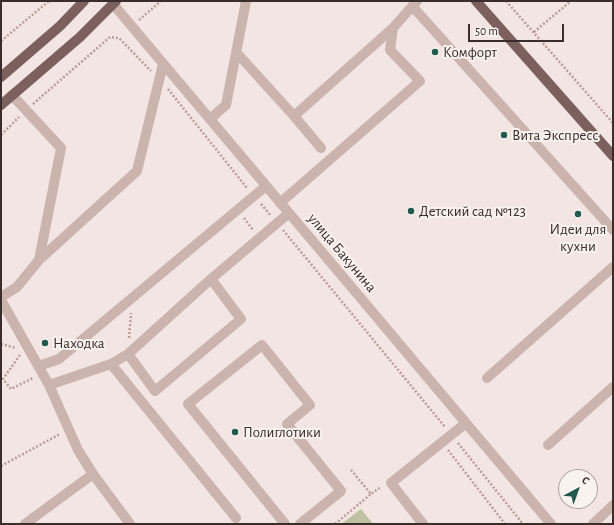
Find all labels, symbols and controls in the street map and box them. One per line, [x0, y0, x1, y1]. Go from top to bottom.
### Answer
scale bar [470, 16, 566, 42]
text: 50 m [475, 25, 498, 37]
place label: Комфорт [443, 43, 497, 61]
marker: Комфорт [430, 47, 440, 57]
place label: Вита Экспресс [512, 126, 599, 144]
marker: Вита Экспресс [499, 130, 509, 140]
place label: Детский сад №123 [419, 202, 526, 220]
marker: Детский сад №123 [406, 206, 416, 216]
marker: Идеи для кухни [573, 209, 583, 219]
street label: улица Бакунина [304, 210, 380, 296]
place label: Идеи для кухни [550, 220, 606, 255]
place label: Находка [53, 334, 105, 352]
marker: Находка [40, 338, 50, 348]
place label: Полиглотики [243, 423, 321, 441]
marker: Полиглотики [230, 427, 240, 437]
north arrow [558, 469, 598, 509]
text: С [580, 474, 591, 486]

